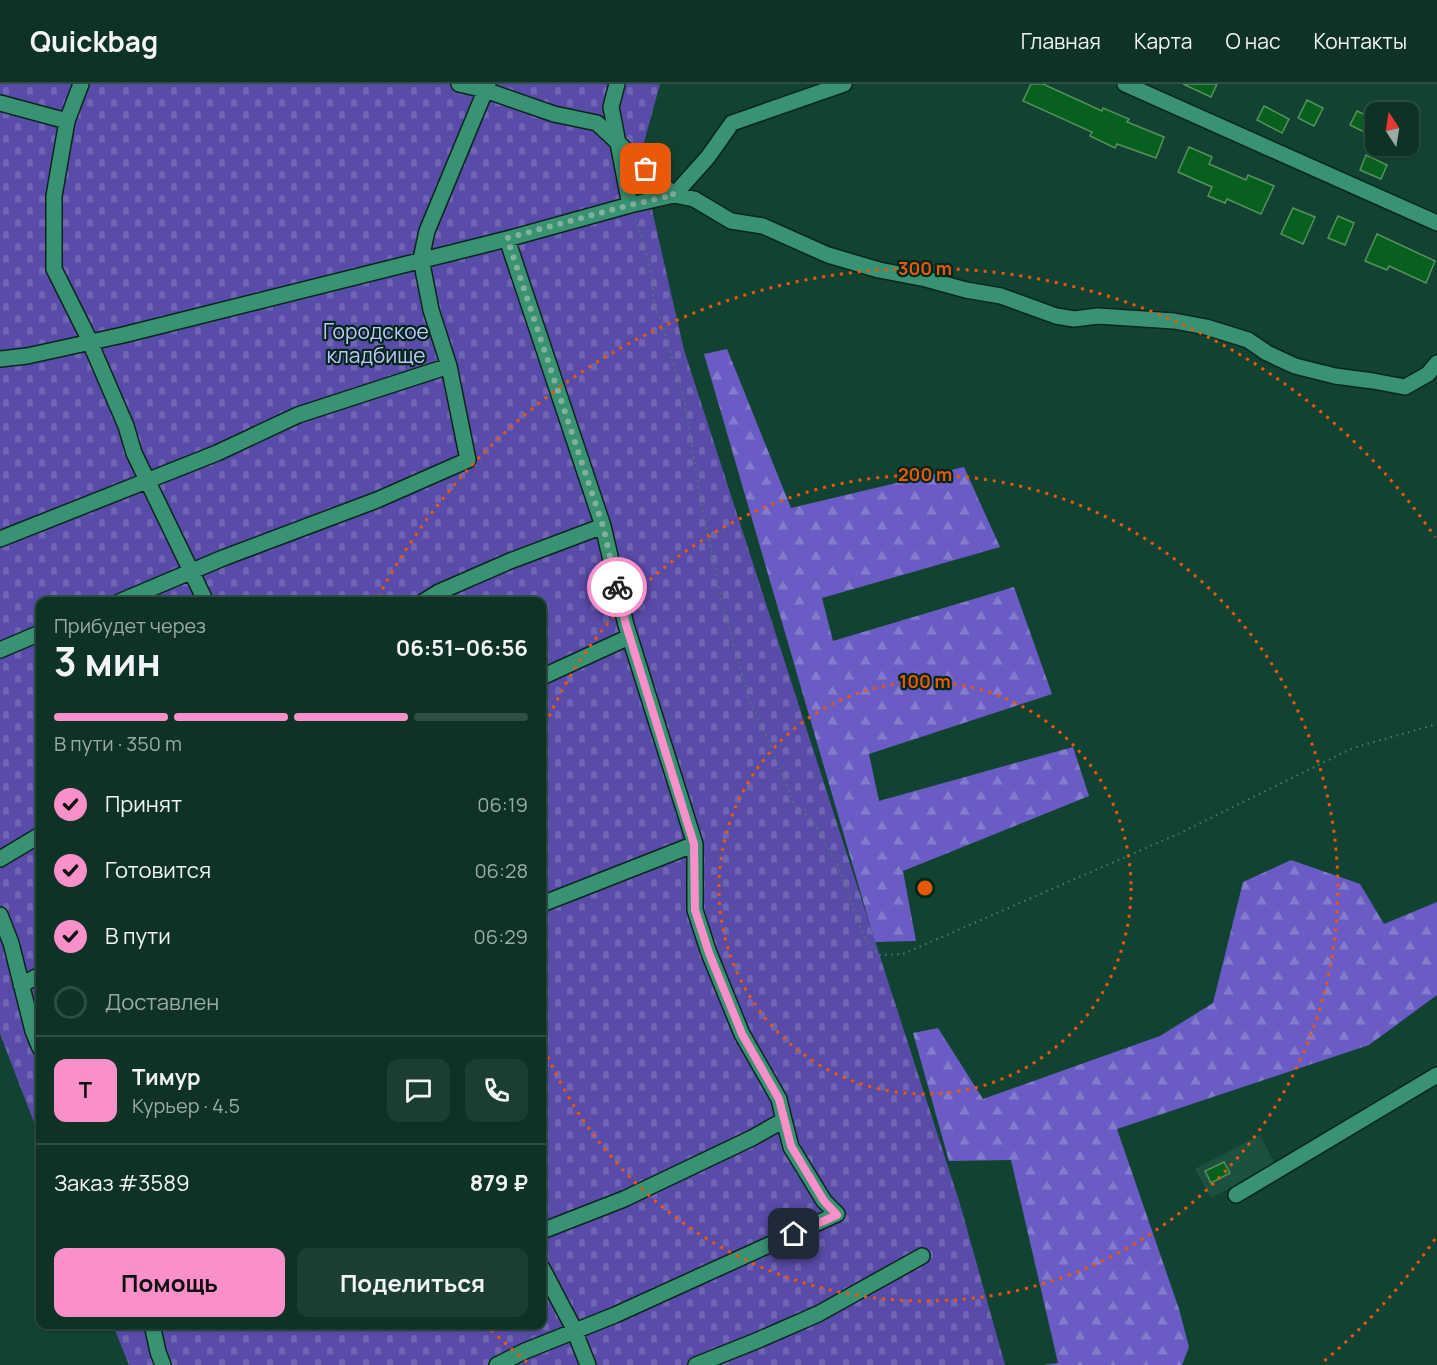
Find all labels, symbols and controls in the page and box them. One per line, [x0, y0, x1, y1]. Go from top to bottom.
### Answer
text: Quickbag [30, 22, 158, 60]
text: Главная [1021, 27, 1101, 55]
text: Карта [1134, 27, 1192, 55]
text: О нас [1225, 27, 1281, 55]
text: Контакты [1314, 27, 1407, 55]
north arrow [1365, 102, 1419, 156]
map controls [1365, 102, 1419, 156]
pin [620, 143, 671, 194]
icon: bag [629, 152, 662, 185]
text: 300 m [898, 256, 952, 280]
park label: Городское кладбище [323, 317, 429, 369]
text: 200 m [898, 462, 952, 486]
courier [587, 557, 647, 617]
icon: bike [601, 571, 634, 604]
text: Прибудет через [54, 612, 206, 639]
text: 06:51–06:56 [396, 633, 528, 663]
text: 3 мин [54, 634, 161, 688]
text: 100 m [899, 669, 951, 693]
text: В пути · 350 m [54, 730, 182, 757]
icon: check [54, 788, 87, 821]
text: Принят [105, 789, 182, 819]
text: 06:19 [477, 791, 528, 818]
icon: check [54, 854, 87, 887]
text: Готовится [105, 855, 211, 885]
text: 06:28 [474, 857, 528, 884]
centre of rings [915, 878, 935, 898]
icon: check [54, 920, 87, 953]
text: В пути [105, 921, 171, 951]
text: 06:29 [474, 923, 528, 950]
text: Доставлен [105, 987, 219, 1017]
button: chat [387, 1059, 450, 1122]
button: phone [465, 1059, 528, 1122]
text: Тимур [132, 1062, 201, 1092]
text: Т [79, 1075, 92, 1105]
text: Курьер · 4.5 [132, 1092, 240, 1119]
text: Заказ #3589 [54, 1168, 190, 1198]
text: 879 ₽ [470, 1168, 528, 1198]
pin [768, 1208, 819, 1259]
icon: home [777, 1217, 810, 1250]
button: Помощь [54, 1248, 285, 1317]
button: Поделиться [297, 1248, 528, 1317]

